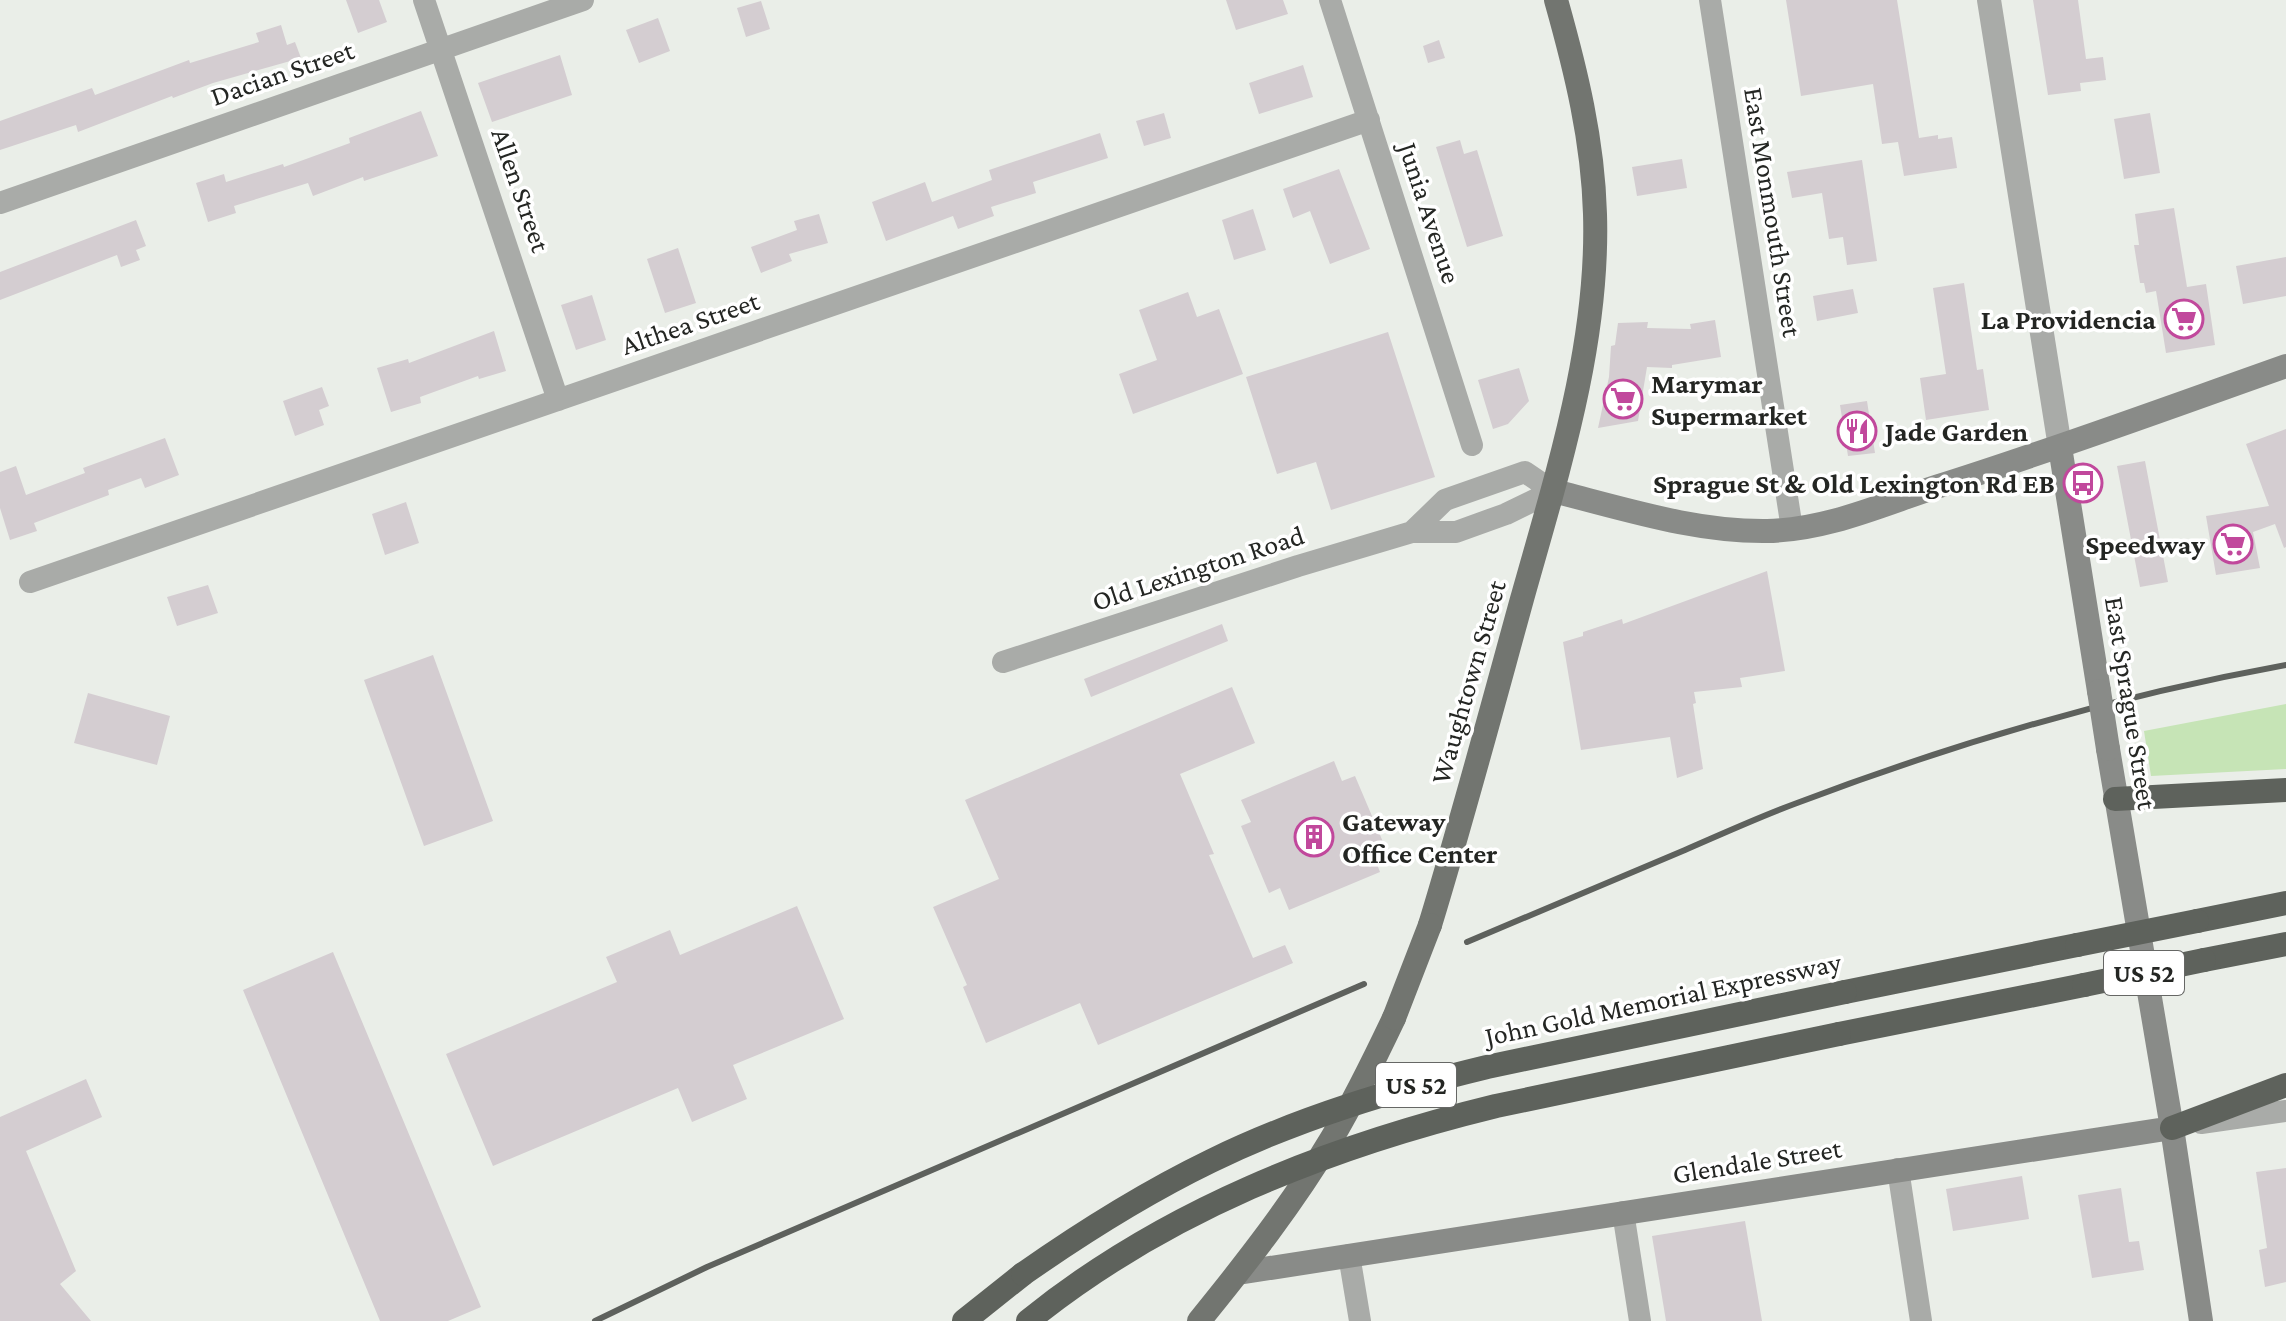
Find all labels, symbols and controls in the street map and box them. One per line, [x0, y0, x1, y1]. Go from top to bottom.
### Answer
street label: Dacian Street [206, 34, 358, 112]
street label: East Monmouth Street [1738, 85, 1808, 340]
street label: Allen Street [485, 124, 557, 257]
street label: Junia Avenue [1392, 136, 1467, 287]
street label: Althea Street [617, 285, 764, 361]
supermarket icon: La Providencia [2163, 298, 2205, 340]
place label: La Providencia [1981, 304, 2156, 335]
place label: Marymar Supermarket [1651, 368, 1808, 431]
supermarket icon: Marymar Supermarket [1602, 378, 1644, 420]
restaurant icon: Jade Garden [1836, 410, 1878, 452]
place label: Jade Garden [1882, 416, 2028, 447]
bus stop icon: Sprague St & Old Lexington Rd EB [2062, 462, 2104, 504]
place label: Sprague St & Old Lexington Rd EB [1653, 468, 2055, 499]
street label: Old Lexington Road [1088, 519, 1308, 617]
supermarket icon: Speedway [2212, 523, 2254, 565]
place label: Speedway [2085, 529, 2205, 560]
street label: Waughtown Street [1424, 576, 1512, 787]
street label: East Sprague Street [2099, 594, 2163, 813]
place label: Gateway Office Center [1342, 806, 1497, 869]
building icon: Gateway Office Center [1293, 816, 1335, 858]
street label: John Gold Memorial Expressway [1479, 946, 1845, 1053]
road number: US 52 [2104, 951, 2184, 995]
road number: US 52 [1376, 1063, 1456, 1107]
street label: Glendale Street [1670, 1132, 1844, 1190]

